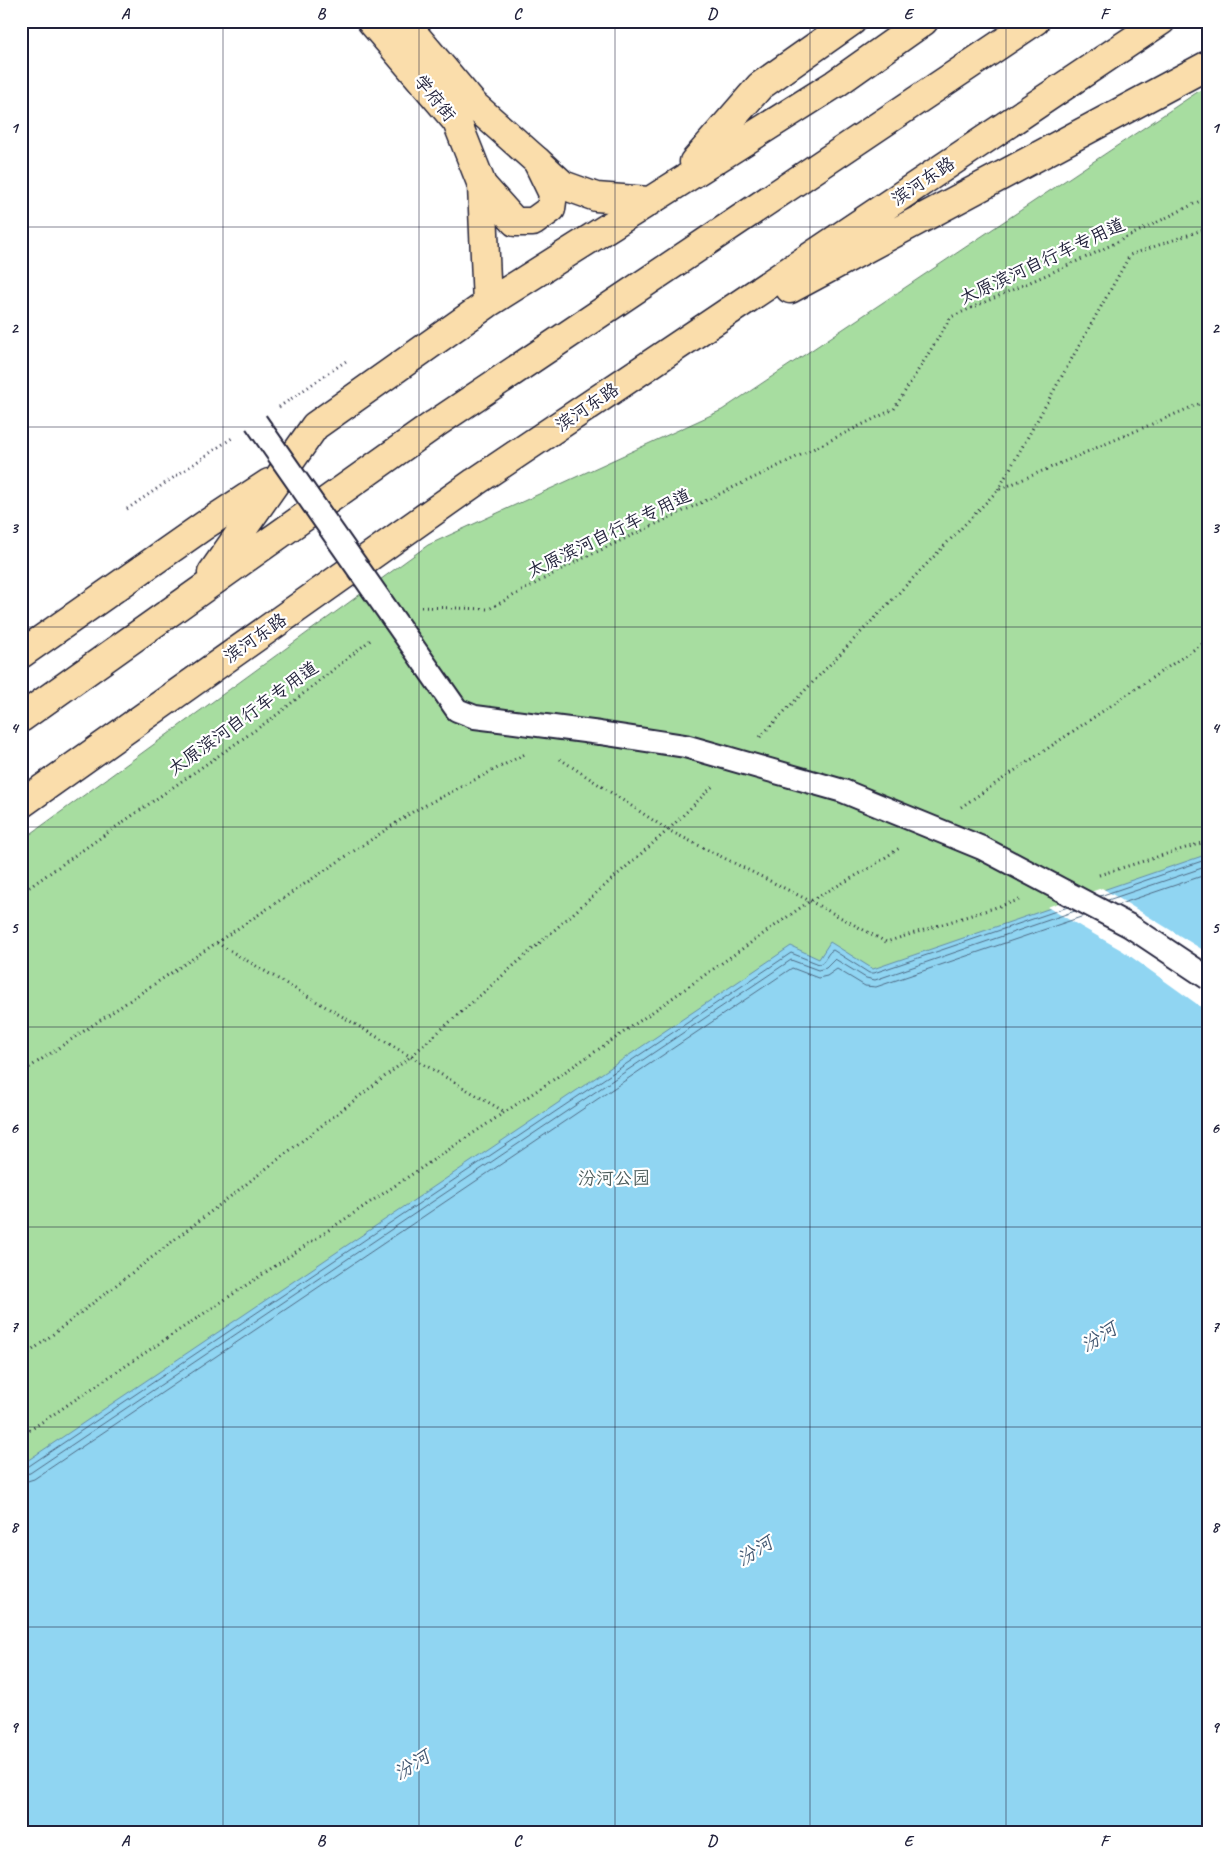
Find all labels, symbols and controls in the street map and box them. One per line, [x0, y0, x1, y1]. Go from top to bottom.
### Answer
text: A [121, 4, 131, 24]
text: B [317, 4, 327, 24]
text: C [513, 4, 523, 24]
text: D [707, 4, 718, 24]
text: E [904, 4, 915, 24]
text: F [1100, 4, 1111, 24]
street label: 学府街 [409, 70, 461, 126]
text: 1 [10, 118, 19, 138]
text: 1 [1211, 118, 1220, 138]
street label: 滨河东路 [887, 152, 959, 210]
street label: 太原滨河自行车专用道 [956, 213, 1128, 309]
text: 2 [10, 318, 19, 338]
text: 2 [1211, 318, 1220, 338]
street label: 滨河东路 [551, 378, 623, 436]
street label: 太原滨河自行车专用道 [523, 484, 695, 582]
text: 3 [10, 518, 19, 538]
text: 3 [1211, 518, 1220, 538]
street label: 滨河东路 [219, 608, 291, 668]
street label: 太原滨河自行车专用道 [164, 656, 322, 780]
text: 4 [10, 718, 19, 738]
text: 4 [1211, 718, 1220, 738]
text: 5 [11, 918, 20, 938]
text: 5 [1212, 918, 1221, 938]
text: 6 [10, 1118, 19, 1138]
text: 6 [1211, 1118, 1220, 1138]
park label: 汾河公园 [578, 1167, 650, 1189]
water label: 汾河 [1077, 1315, 1124, 1357]
text: 7 [10, 1317, 19, 1337]
text: 7 [1211, 1317, 1220, 1337]
text: 8 [10, 1517, 19, 1537]
text: 8 [1211, 1517, 1220, 1537]
water label: 汾河 [733, 1529, 780, 1571]
text: 9 [10, 1717, 19, 1737]
text: 9 [1211, 1717, 1220, 1737]
water label: 汾河 [390, 1743, 437, 1785]
text: A [121, 1831, 131, 1851]
text: B [317, 1831, 327, 1851]
text: C [513, 1831, 523, 1851]
text: D [707, 1831, 718, 1851]
text: E [904, 1831, 915, 1851]
text: F [1100, 1831, 1111, 1851]

